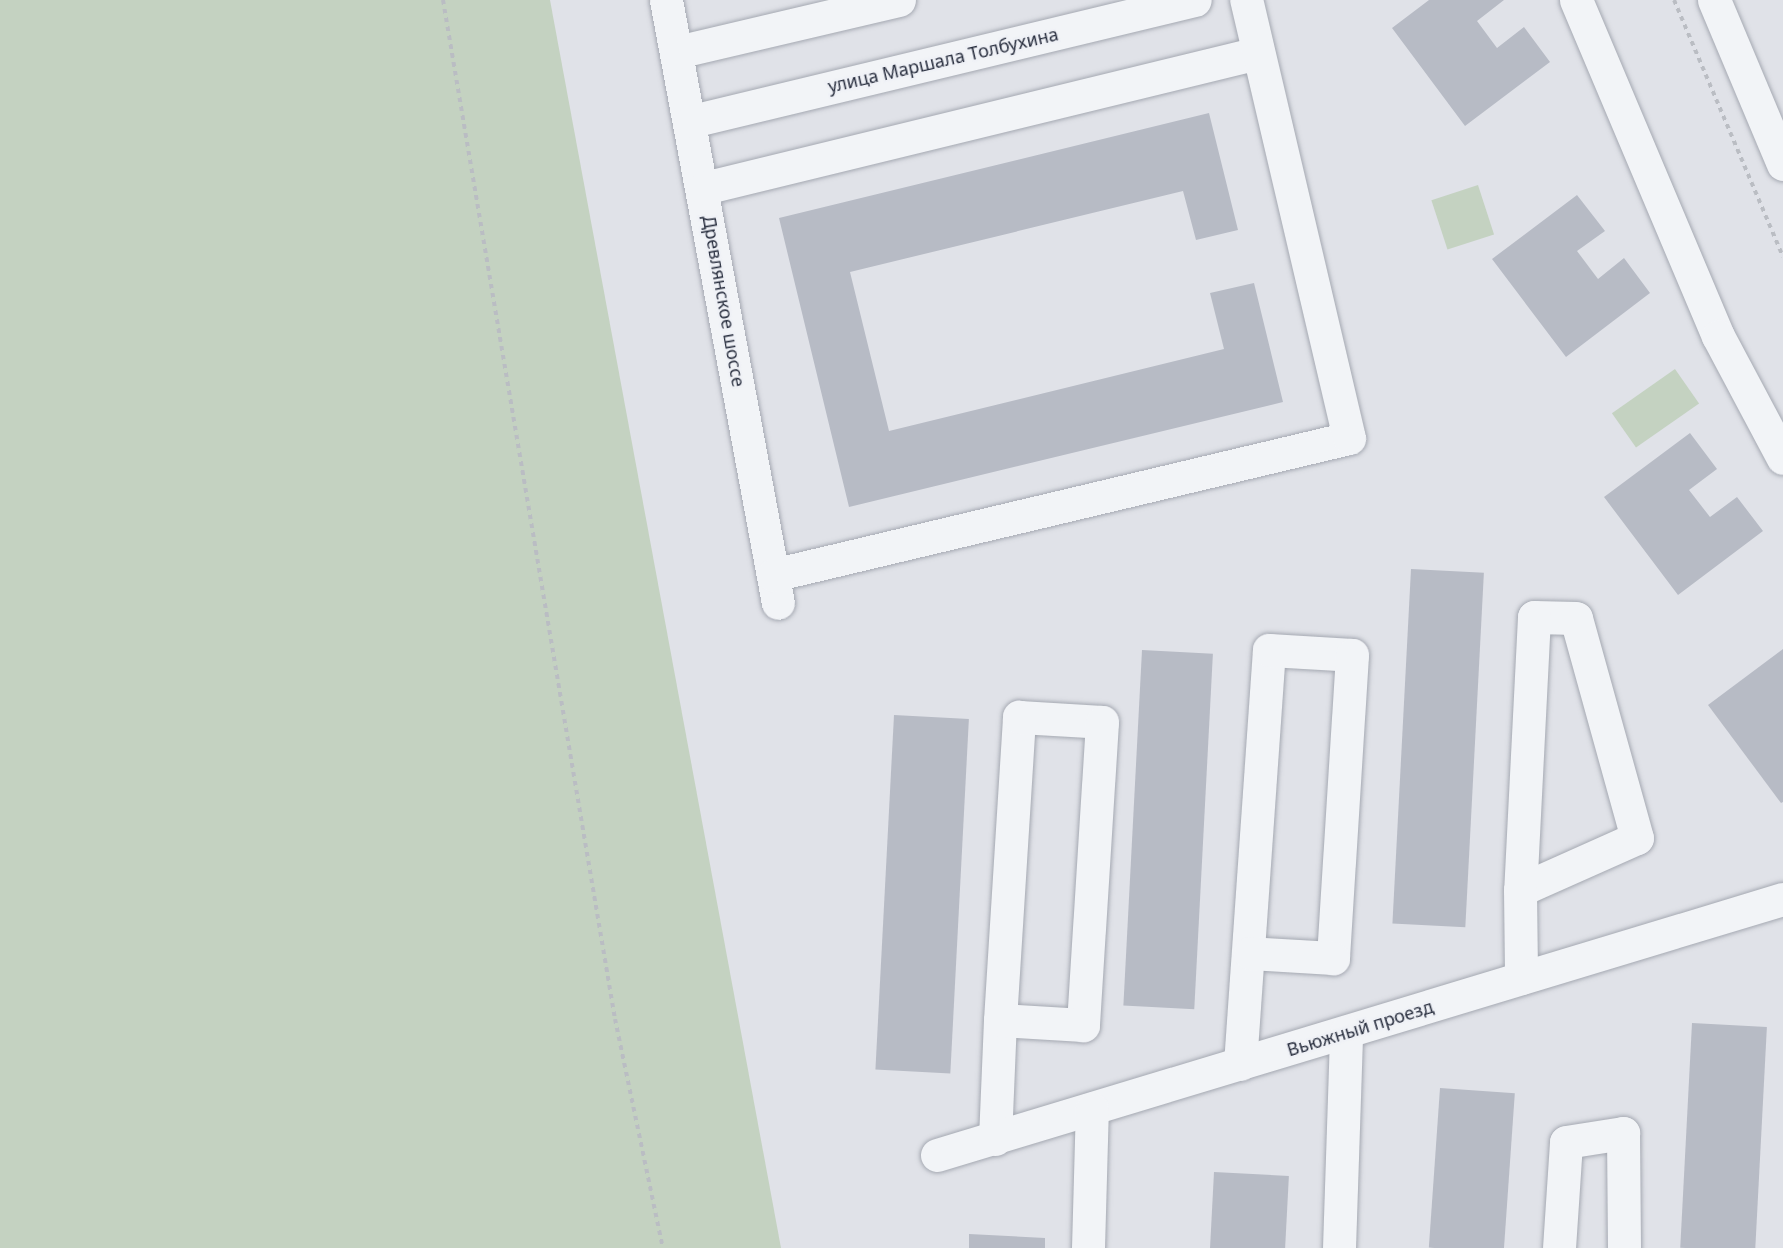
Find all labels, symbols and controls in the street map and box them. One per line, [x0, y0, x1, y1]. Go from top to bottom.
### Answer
street label: улица Маршала Толбухина [826, 23, 1060, 97]
street label: Древлянское шоссе [698, 214, 750, 388]
street label: Вьюжный проезд [1284, 995, 1436, 1061]

